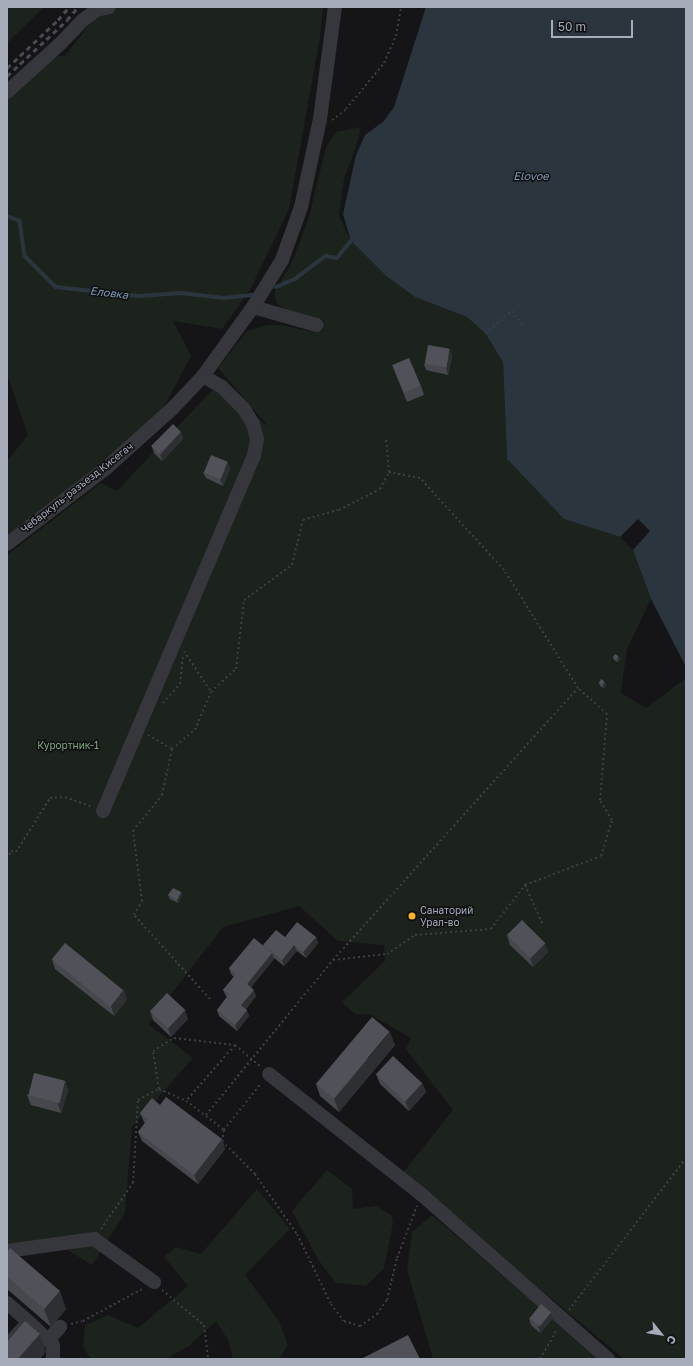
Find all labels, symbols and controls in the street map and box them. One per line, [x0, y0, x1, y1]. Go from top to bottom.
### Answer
scale bar [553, 12, 635, 38]
text: 50 m [558, 19, 586, 34]
water label: Elovoe [513, 169, 549, 183]
water label: Еловка [89, 284, 129, 302]
street label: Чебаркуль-разъезд Кисегач [18, 440, 136, 536]
park label: Курортник-1 [37, 740, 99, 752]
place label: Санаторий Урал-во [420, 904, 473, 928]
marker: Санаторий Урал-во [407, 911, 417, 921]
north arrow [641, 1314, 681, 1354]
text: С [664, 1334, 679, 1347]

